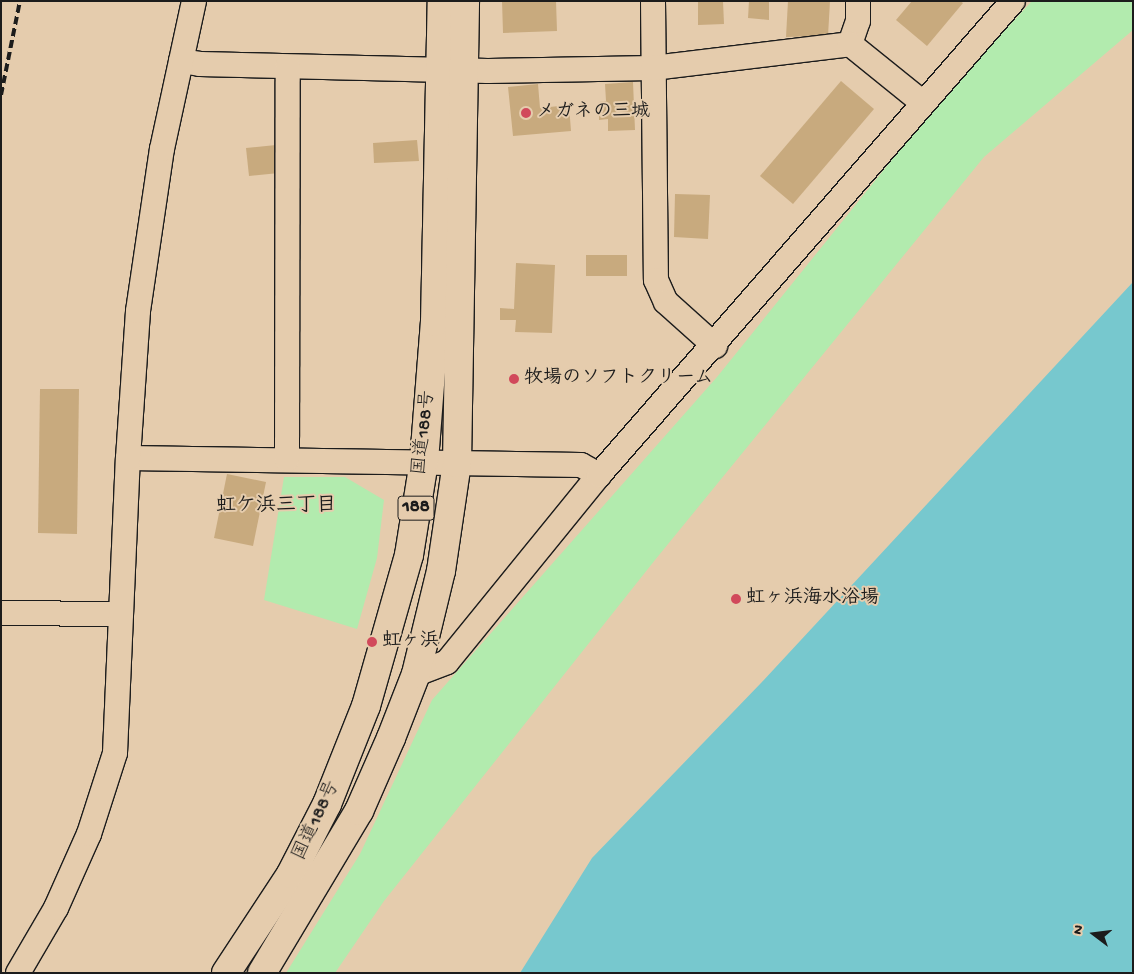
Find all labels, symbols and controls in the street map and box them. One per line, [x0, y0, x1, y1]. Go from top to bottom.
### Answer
place label: メガネの三城 [536, 102, 650, 124]
marker: メガネの三城 [520, 107, 532, 119]
place label: 牧場のソフトクリーム [524, 368, 714, 390]
marker: 牧場のソフトクリーム [508, 373, 520, 385]
street label: 国道188号 [409, 389, 441, 477]
road number: 188 [397, 492, 435, 524]
district label: 虹ケ浜三丁目 [216, 494, 336, 518]
place label: 虹ヶ浜海水浴場 [746, 588, 879, 610]
marker: 虹ヶ浜海水浴場 [730, 593, 742, 605]
place label: 虹ヶ浜 [382, 631, 439, 653]
marker: 虹ヶ浜 [366, 636, 378, 648]
street label: 国道188号 [289, 777, 345, 865]
north arrow [1069, 909, 1119, 959]
text: N [1070, 923, 1088, 937]

